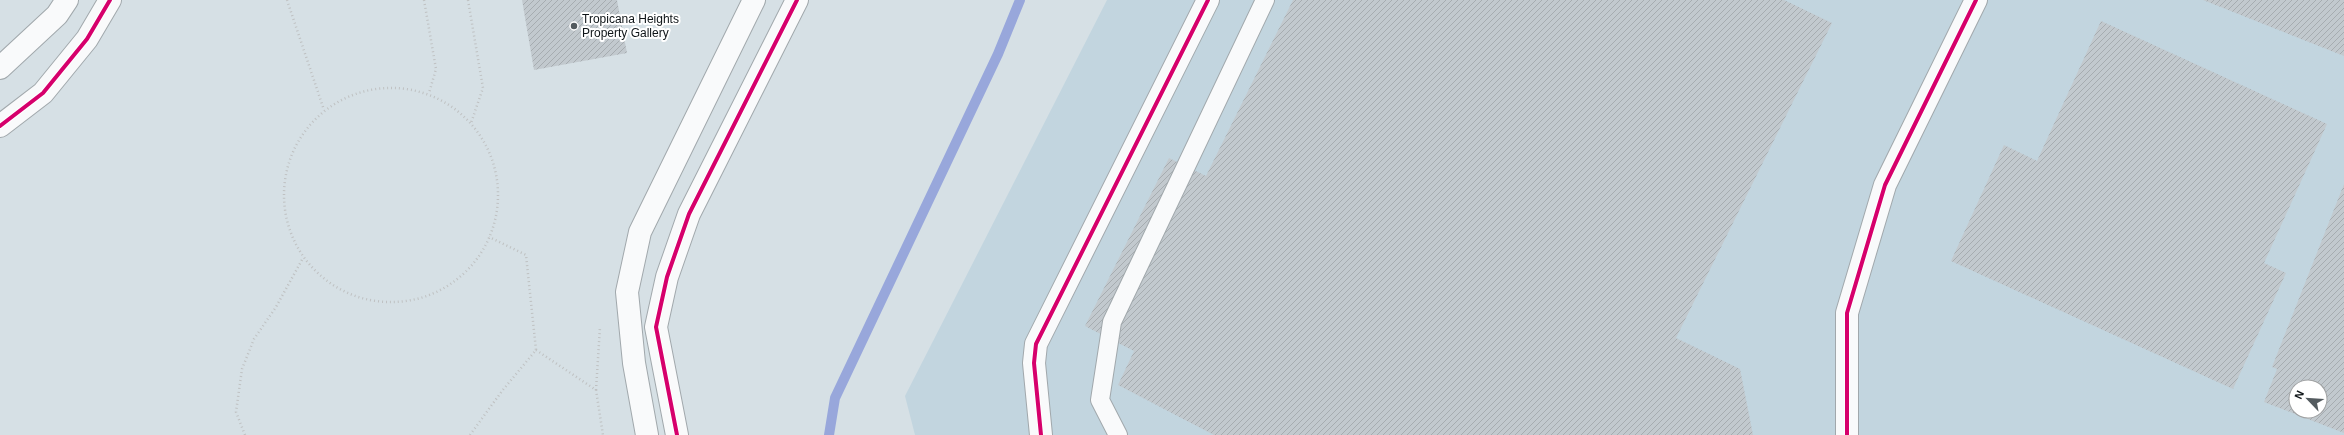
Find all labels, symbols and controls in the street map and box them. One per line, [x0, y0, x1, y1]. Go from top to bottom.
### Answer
place label: Tropicana Heights Property Gallery [582, 12, 679, 40]
marker: Tropicana Heights Property Gallery [569, 21, 579, 31]
north arrow [2288, 379, 2328, 419]
text: N [2292, 389, 2306, 401]

